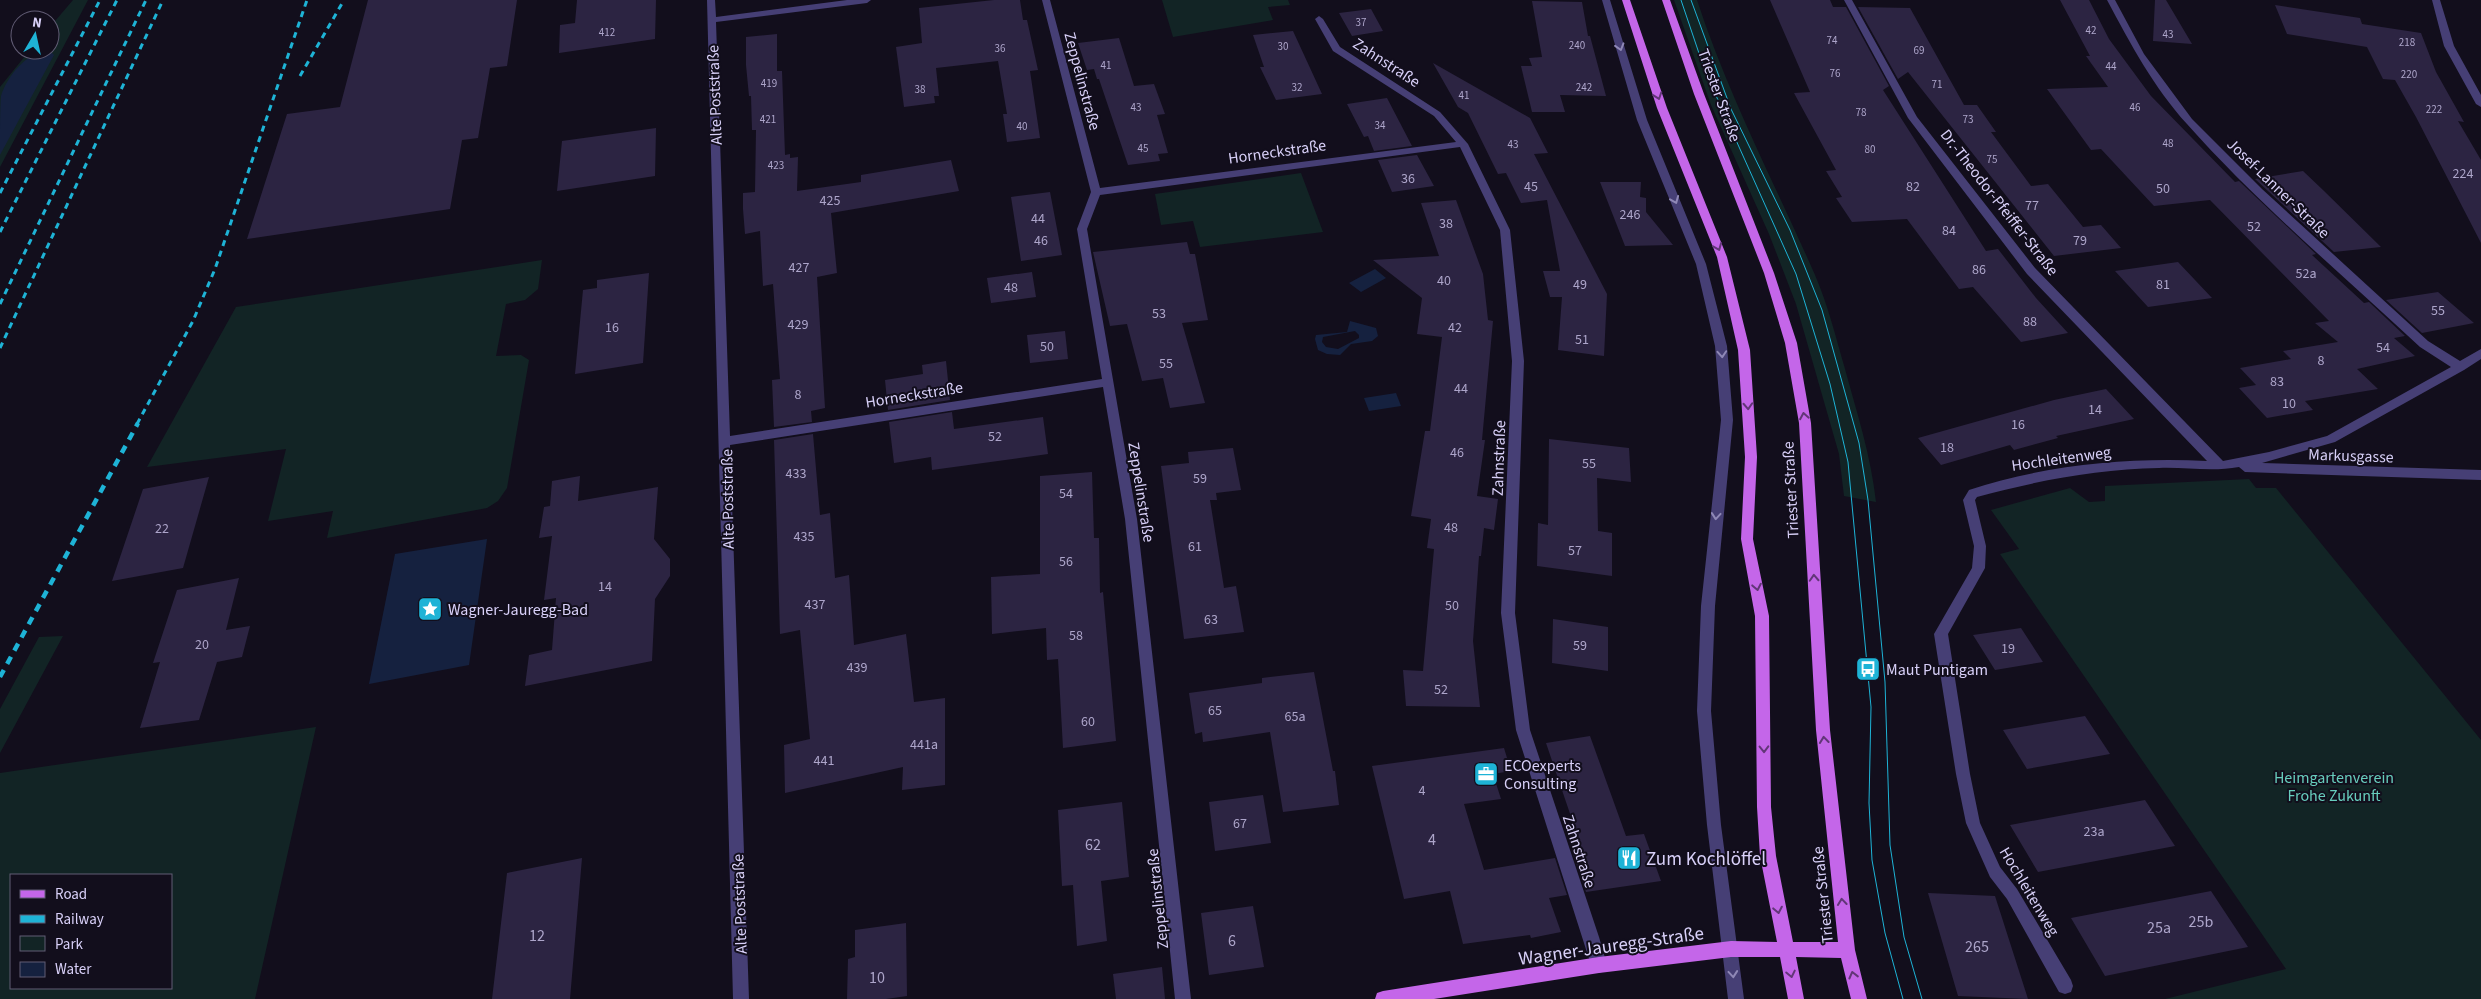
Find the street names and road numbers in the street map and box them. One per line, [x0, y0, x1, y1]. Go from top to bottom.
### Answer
street label: Zeppelinstraße [1058, 30, 1106, 133]
street label: Zahnstraße [1349, 33, 1424, 93]
street label: Alte Poststraße [702, 44, 728, 145]
street label: Triester Straße [1692, 46, 1746, 145]
street label: Dr.-Theodor-Pfeiffer-Straße [1935, 125, 2063, 281]
street label: Horneckstraße [1227, 134, 1328, 170]
street label: Josef-Lanner-Straße [2222, 134, 2335, 244]
street label: Horneckstraße [864, 376, 965, 414]
street label: Zahnstraße [1487, 420, 1511, 496]
street label: Zeppelinstraße [1122, 441, 1160, 544]
street label: Triester Straße [1777, 441, 1805, 539]
street label: Hochleitenweg [2010, 441, 2112, 477]
street label: Markusgasse [2308, 444, 2394, 468]
street label: Alte Poststraße [716, 449, 740, 549]
street label: Zahnstraße [1557, 812, 1601, 891]
street label: Hochleitenweg [1994, 843, 2064, 940]
street label: Triester Straße [1807, 845, 1839, 945]
street label: Zeppelinstraße [1142, 848, 1174, 950]
street label: Alte Poststraße [727, 853, 753, 954]
street label: Wagner-Jauregg-Straße [1517, 920, 1706, 973]

